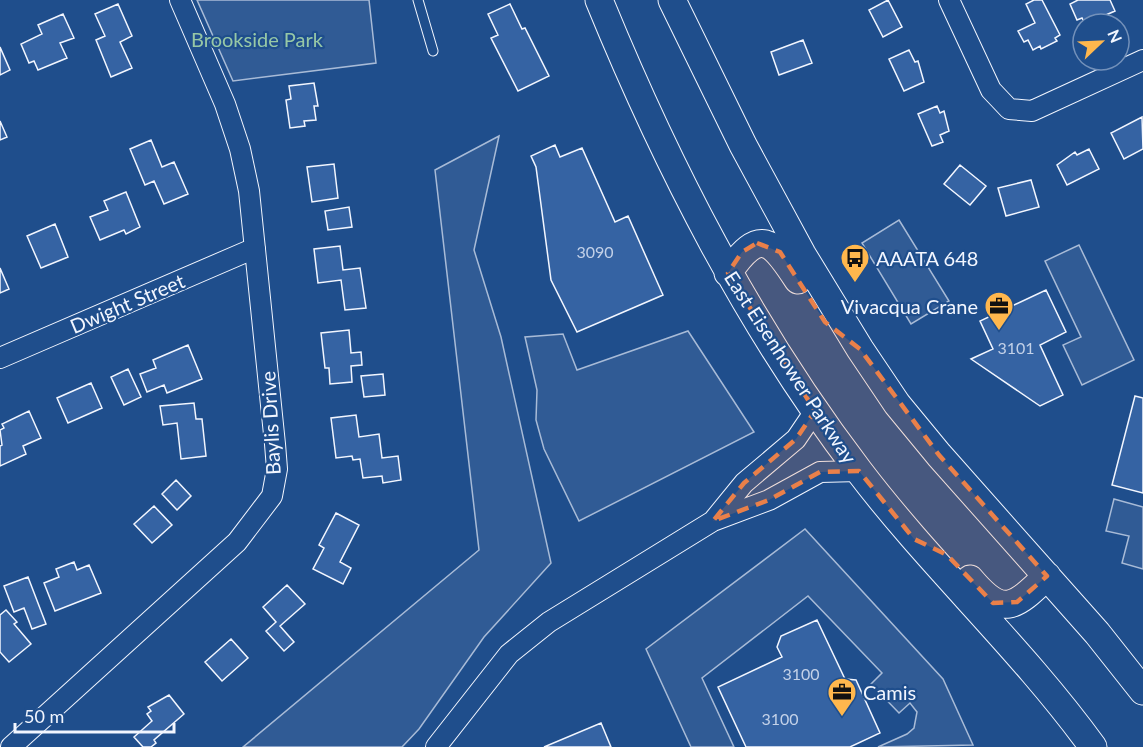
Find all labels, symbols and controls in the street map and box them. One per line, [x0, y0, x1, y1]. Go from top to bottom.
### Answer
north arrow [1071, 12, 1131, 72]
park label: Brookside Park [191, 27, 324, 51]
text: N [1104, 27, 1126, 45]
house number: 3090 [576, 242, 614, 261]
bus stop icon: AAATA 648 [839, 242, 871, 284]
place label: AAATA 648 [876, 246, 978, 270]
street label: East Eisenhower Parkway [720, 266, 862, 468]
street label: Dwight Street [66, 268, 188, 338]
office icon: Vivacqua Crane [983, 290, 1015, 332]
place label: Vivacqua Crane [841, 294, 978, 318]
house number: 3101 [997, 338, 1035, 357]
street label: Baylis Drive [255, 371, 285, 475]
house number: 3100 [782, 664, 820, 683]
office icon: Camis [826, 676, 858, 718]
place label: Camis [863, 680, 916, 704]
scale bar [15, 696, 174, 734]
text: 50 m [24, 705, 64, 727]
house number: 3100 [761, 709, 799, 728]

